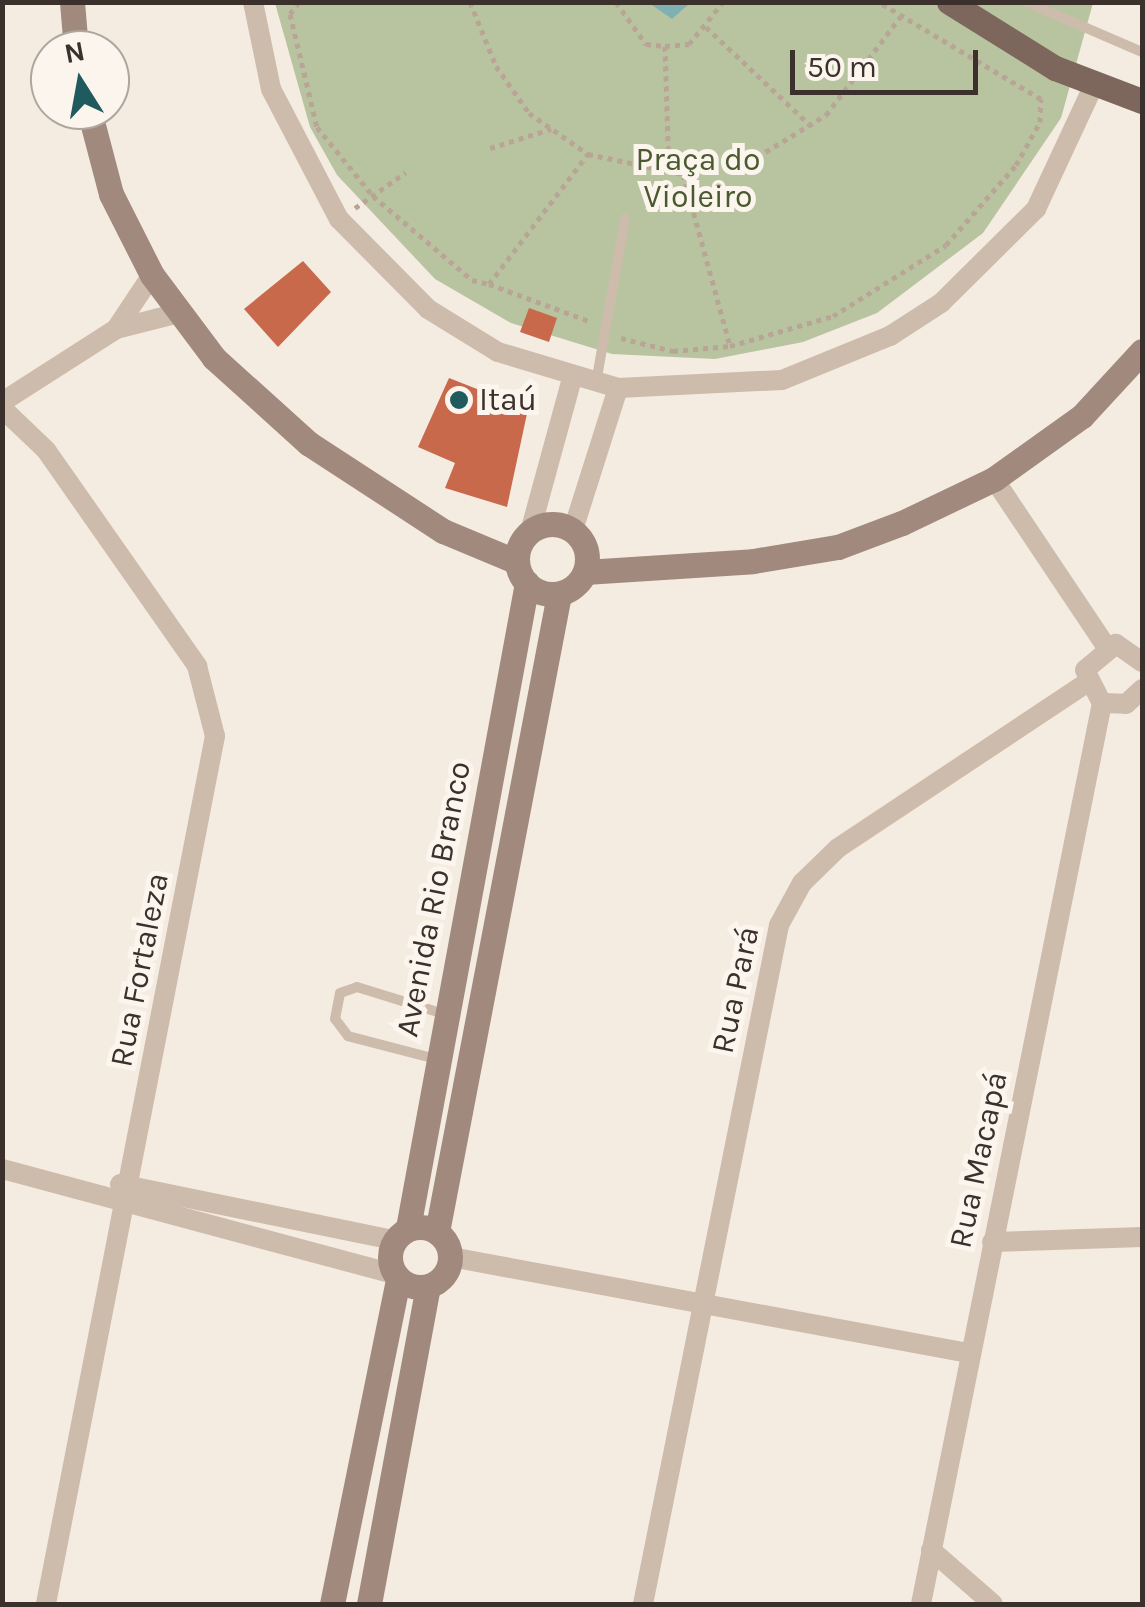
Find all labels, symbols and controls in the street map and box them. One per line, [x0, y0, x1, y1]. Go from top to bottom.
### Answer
north arrow [30, 30, 130, 130]
scale bar [795, 30, 982, 92]
text: N [62, 34, 88, 70]
text: 50 m [807, 49, 877, 85]
park label: Praça do Violeiro [635, 142, 761, 217]
place label: Itaú [479, 381, 537, 419]
marker: Itaú [448, 389, 470, 411]
street label: Avenida Rio Branco [388, 758, 480, 1040]
street label: Rua Fortaleza [102, 870, 178, 1070]
street label: Rua Pará [704, 923, 768, 1057]
street label: Rua Macapá [942, 1068, 1016, 1252]

